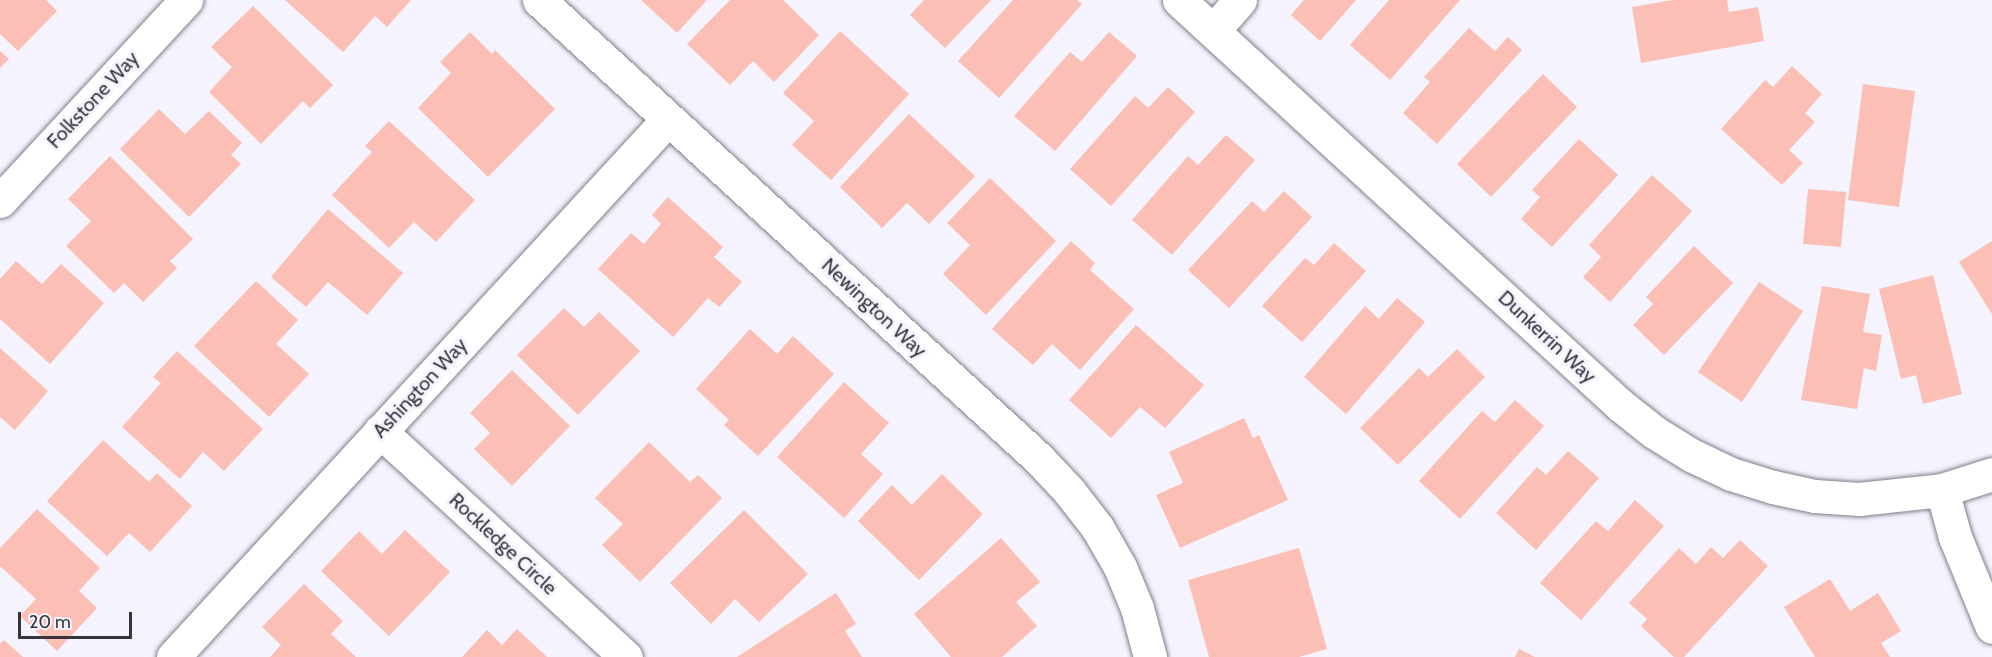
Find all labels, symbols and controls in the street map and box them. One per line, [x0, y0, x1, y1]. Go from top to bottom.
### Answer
street label: Folkstone Way [42, 47, 144, 153]
street label: Newington Way [817, 253, 931, 363]
street label: Dunkerrin Way [1493, 286, 1601, 388]
street label: Ashington Way [368, 333, 472, 443]
street label: Rockledge Circle [444, 488, 562, 600]
scale bar [21, 600, 135, 638]
text: 20 m [29, 611, 71, 633]

